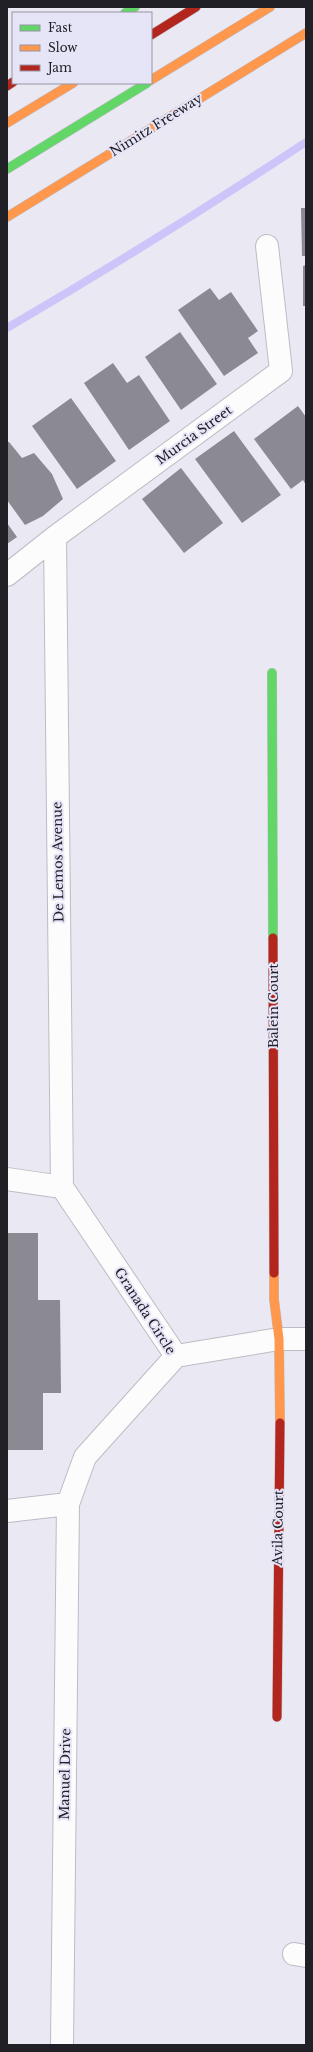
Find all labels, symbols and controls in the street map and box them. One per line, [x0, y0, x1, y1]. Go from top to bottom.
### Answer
legend [12, 12, 152, 84]
text: Fast [48, 20, 73, 35]
text: Slow [48, 40, 78, 55]
text: Jam [46, 60, 72, 75]
street label: Nimitz Freeway [107, 89, 206, 160]
street label: Murcia Street [153, 402, 235, 468]
street label: De Lemos Avenue [48, 802, 68, 922]
street label: Balein Court [265, 964, 282, 1048]
street label: Granada Circle [111, 1264, 179, 1358]
street label: Avila Court [269, 1490, 287, 1567]
street label: Manuel Drive [56, 1728, 74, 1820]

